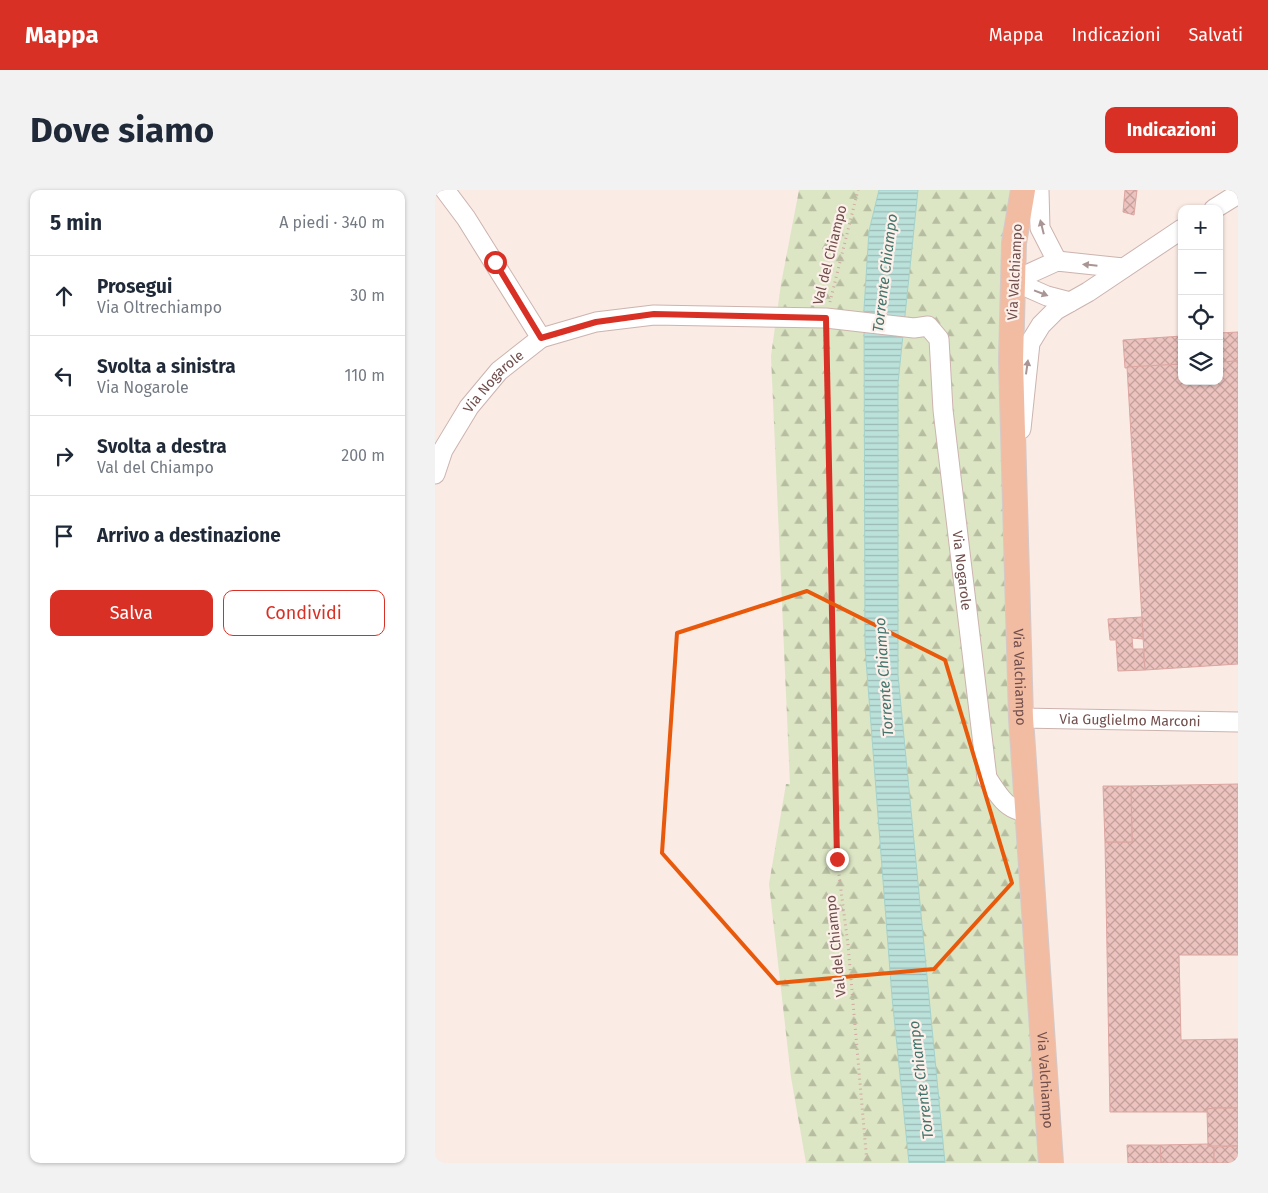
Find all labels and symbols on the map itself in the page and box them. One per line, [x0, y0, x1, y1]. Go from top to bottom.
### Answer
street label: Val del Chiampo [809, 203, 851, 307]
water label: Torrente Chiampo [869, 213, 901, 333]
one-way arrow [1037, 220, 1045, 235]
street label: Via Valchiampo [1004, 223, 1026, 321]
route start [484, 251, 507, 274]
one-way arrow [1081, 261, 1097, 269]
one-way arrow [1034, 289, 1049, 297]
street label: Via Nogarole [459, 347, 527, 415]
one-way arrow [1023, 359, 1031, 375]
street label: Via Nogarole [949, 530, 975, 611]
water label: Torrente Chiampo [871, 617, 897, 737]
street label: Via Valchiampo [1010, 628, 1030, 726]
street label: Via Guglielmo Marconi [1059, 710, 1201, 730]
route end [826, 848, 849, 871]
street label: Val del Chiampo [822, 894, 850, 998]
water label: Torrente Chiampo [905, 1020, 937, 1140]
street label: Via Valchiampo [1034, 1031, 1057, 1129]

